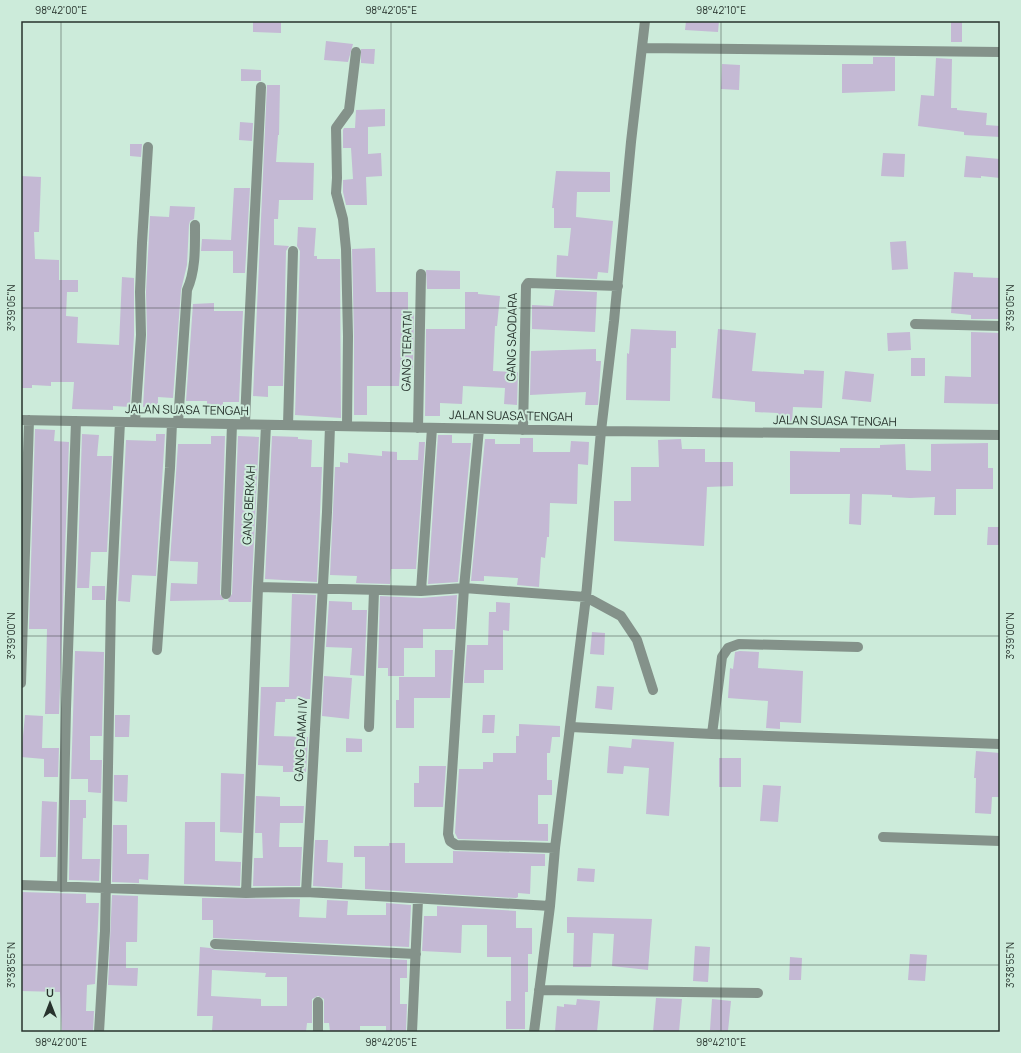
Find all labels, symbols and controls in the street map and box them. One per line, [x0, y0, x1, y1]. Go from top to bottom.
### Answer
text: 98°42'00"E [35, 3, 87, 17]
text: 98°42'05"E [365, 3, 417, 17]
text: 98°42'10"E [696, 3, 746, 17]
text: 3°39'05"N [4, 285, 18, 331]
text: 3°39'05"N [1003, 285, 1017, 331]
street label: GANG SAODARA [502, 292, 521, 382]
street label: GANG TERATAI [397, 311, 416, 391]
street label: JALAN SUASA TENGAH [125, 400, 249, 419]
street label: JALAN SUASA TENGAH [449, 406, 573, 425]
street label: JALAN SUASA TENGAH [773, 411, 897, 430]
street label: GANG BERKAH [238, 465, 259, 545]
text: 3°39'00"N [4, 612, 18, 659]
text: 3°39'00"N [1003, 612, 1017, 659]
street label: GANG DAMAI IV [290, 697, 311, 782]
text: 3°38'55"N [4, 942, 18, 988]
text: 3°38'55"N [1003, 942, 1017, 988]
north arrow [30, 983, 70, 1023]
text: U [46, 985, 54, 1000]
text: 98°42'00"E [35, 1035, 87, 1049]
text: 98°42'05"E [365, 1035, 417, 1049]
text: 98°42'10"E [696, 1035, 746, 1049]

